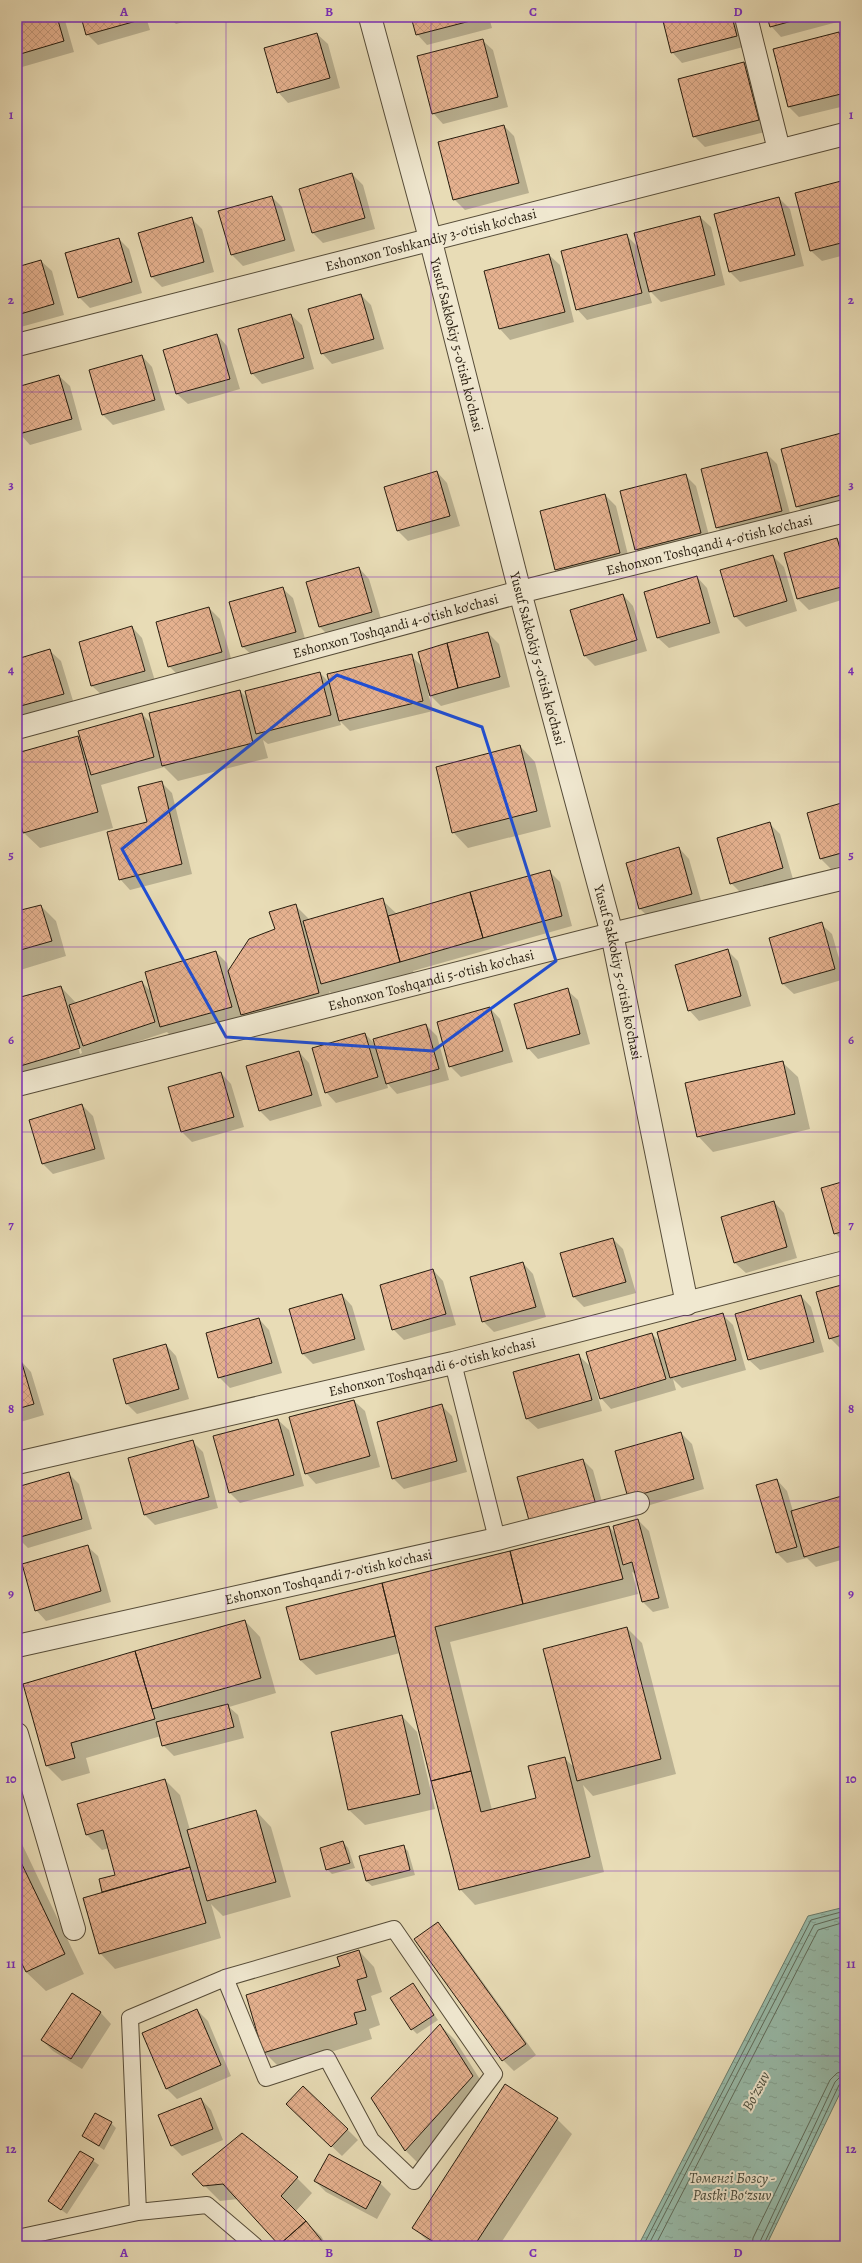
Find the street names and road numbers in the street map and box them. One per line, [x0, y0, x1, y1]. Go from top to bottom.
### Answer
street label: Eshonxon Toshkandiy 3-o'tish ko'chasi [323, 204, 538, 276]
street label: Yusuf Sakkokiy 5-o'tish ko'chasi [426, 255, 488, 434]
street label: Eshonxon Toshqandi 4-o'tish ko'chasi [604, 510, 814, 580]
street label: Yusuf Sakkokiy 5-o'tish ko'chasi [505, 569, 570, 747]
street label: Eshonxon Toshqandi 4-o'tish ko'chasi [291, 589, 500, 663]
street label: Yusuf Sakkokiy 5-o'tish ko'chasi [589, 881, 647, 1061]
street label: Eshonxon Toshqandi 5-o'tish ko'chasi [326, 945, 536, 1015]
street label: Eshonxon Toshqandi 6-o'tish ko'chasi [327, 1333, 538, 1401]
street label: Eshonxon Toshqandi 7-o'tish ko'chasi [223, 1544, 434, 1609]

